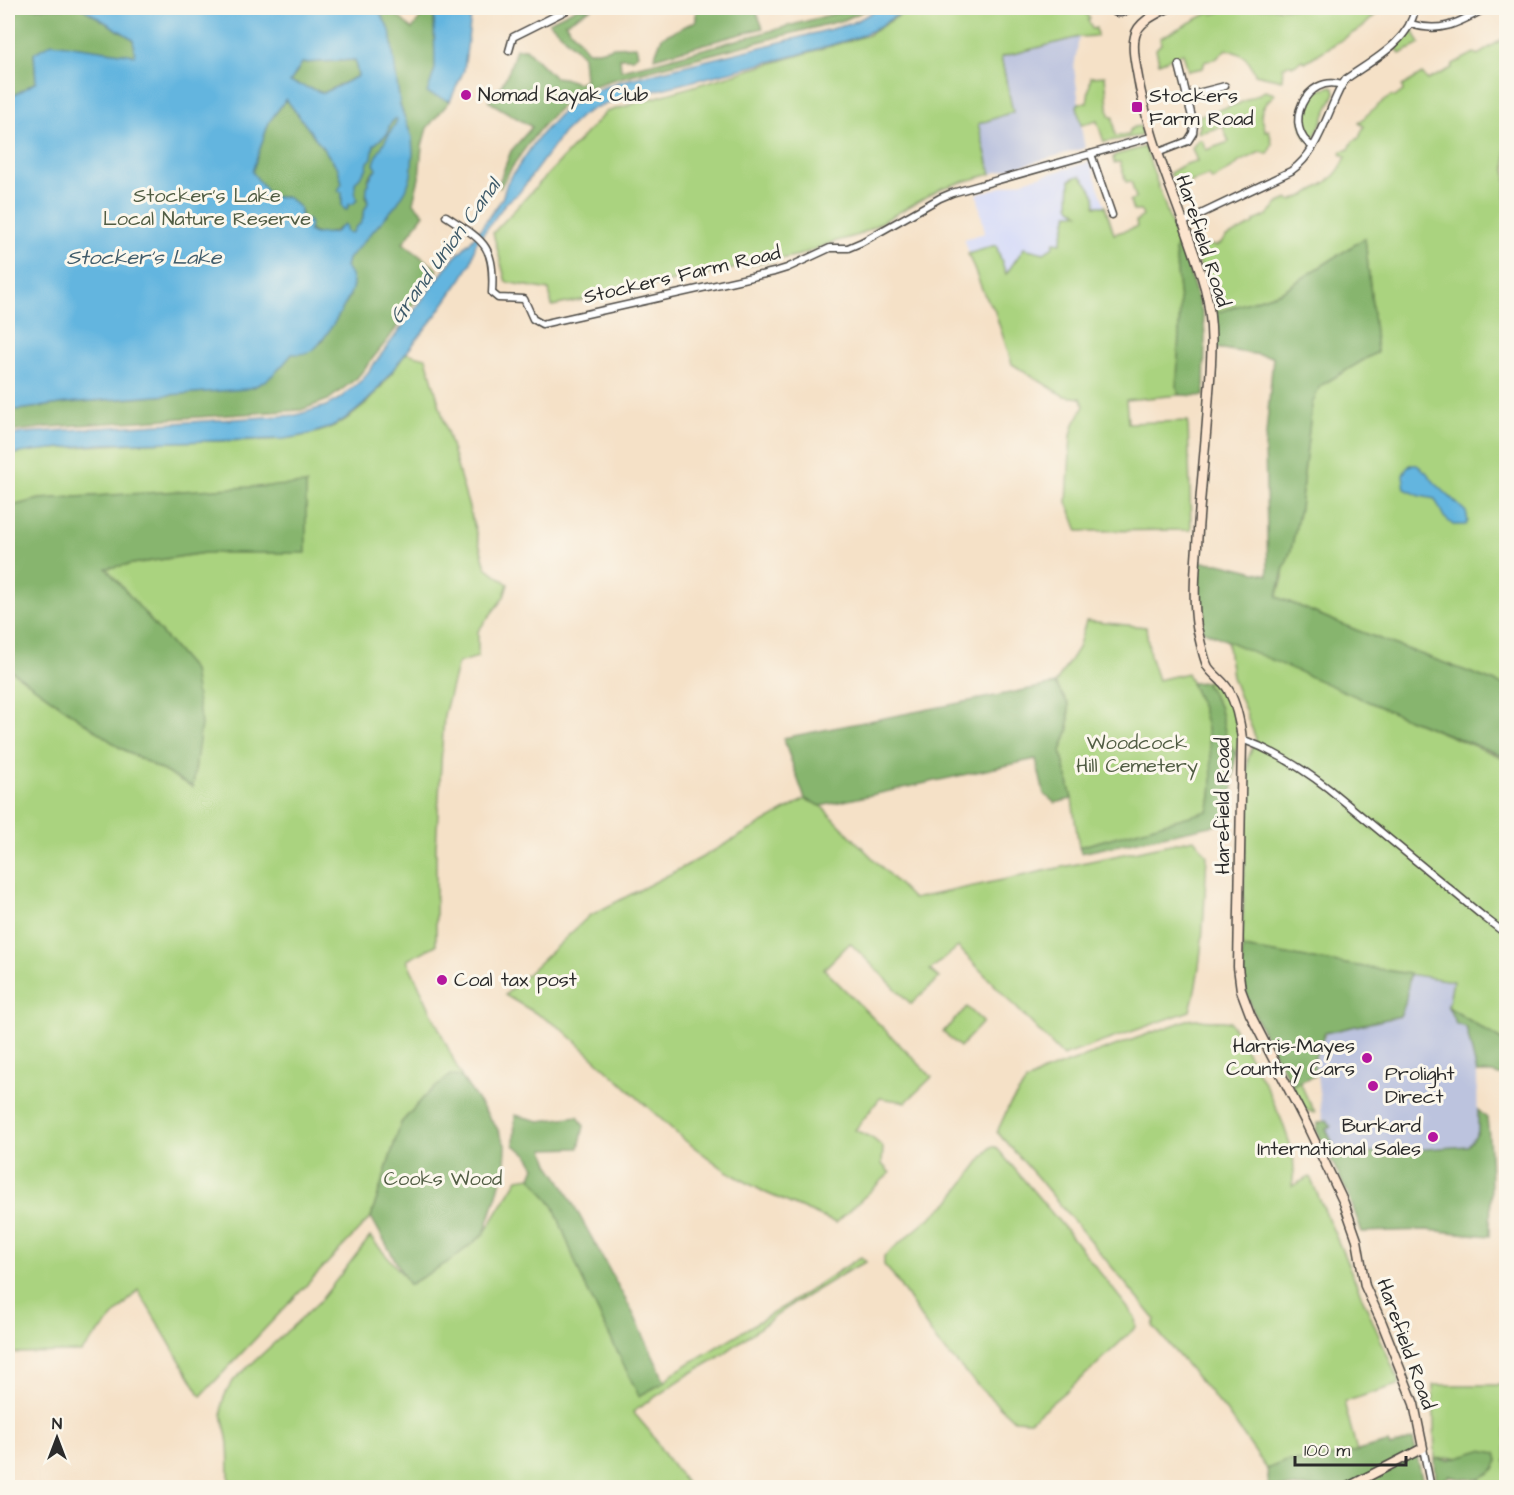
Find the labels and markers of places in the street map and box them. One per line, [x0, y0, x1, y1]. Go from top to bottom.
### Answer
place label: Nomad Kayak Club [478, 81, 648, 110]
place label: Stockers Farm Road [1149, 82, 1254, 133]
marker: Nomad Kayak Club [459, 88, 473, 102]
marker: Stockers Farm Road [1130, 100, 1144, 114]
place label: Coal tax post [454, 966, 577, 994]
marker: Coal tax post [435, 973, 449, 987]
place label: Harris-Mayes Country Cars [1226, 1032, 1355, 1084]
marker: Harris-Mayes Country Cars [1360, 1051, 1374, 1065]
place label: Prolight Direct [1385, 1060, 1455, 1111]
marker: Prolight Direct [1366, 1079, 1380, 1093]
place label: Burkard International Sales [1257, 1112, 1421, 1163]
marker: Burkard International Sales [1426, 1130, 1440, 1144]

